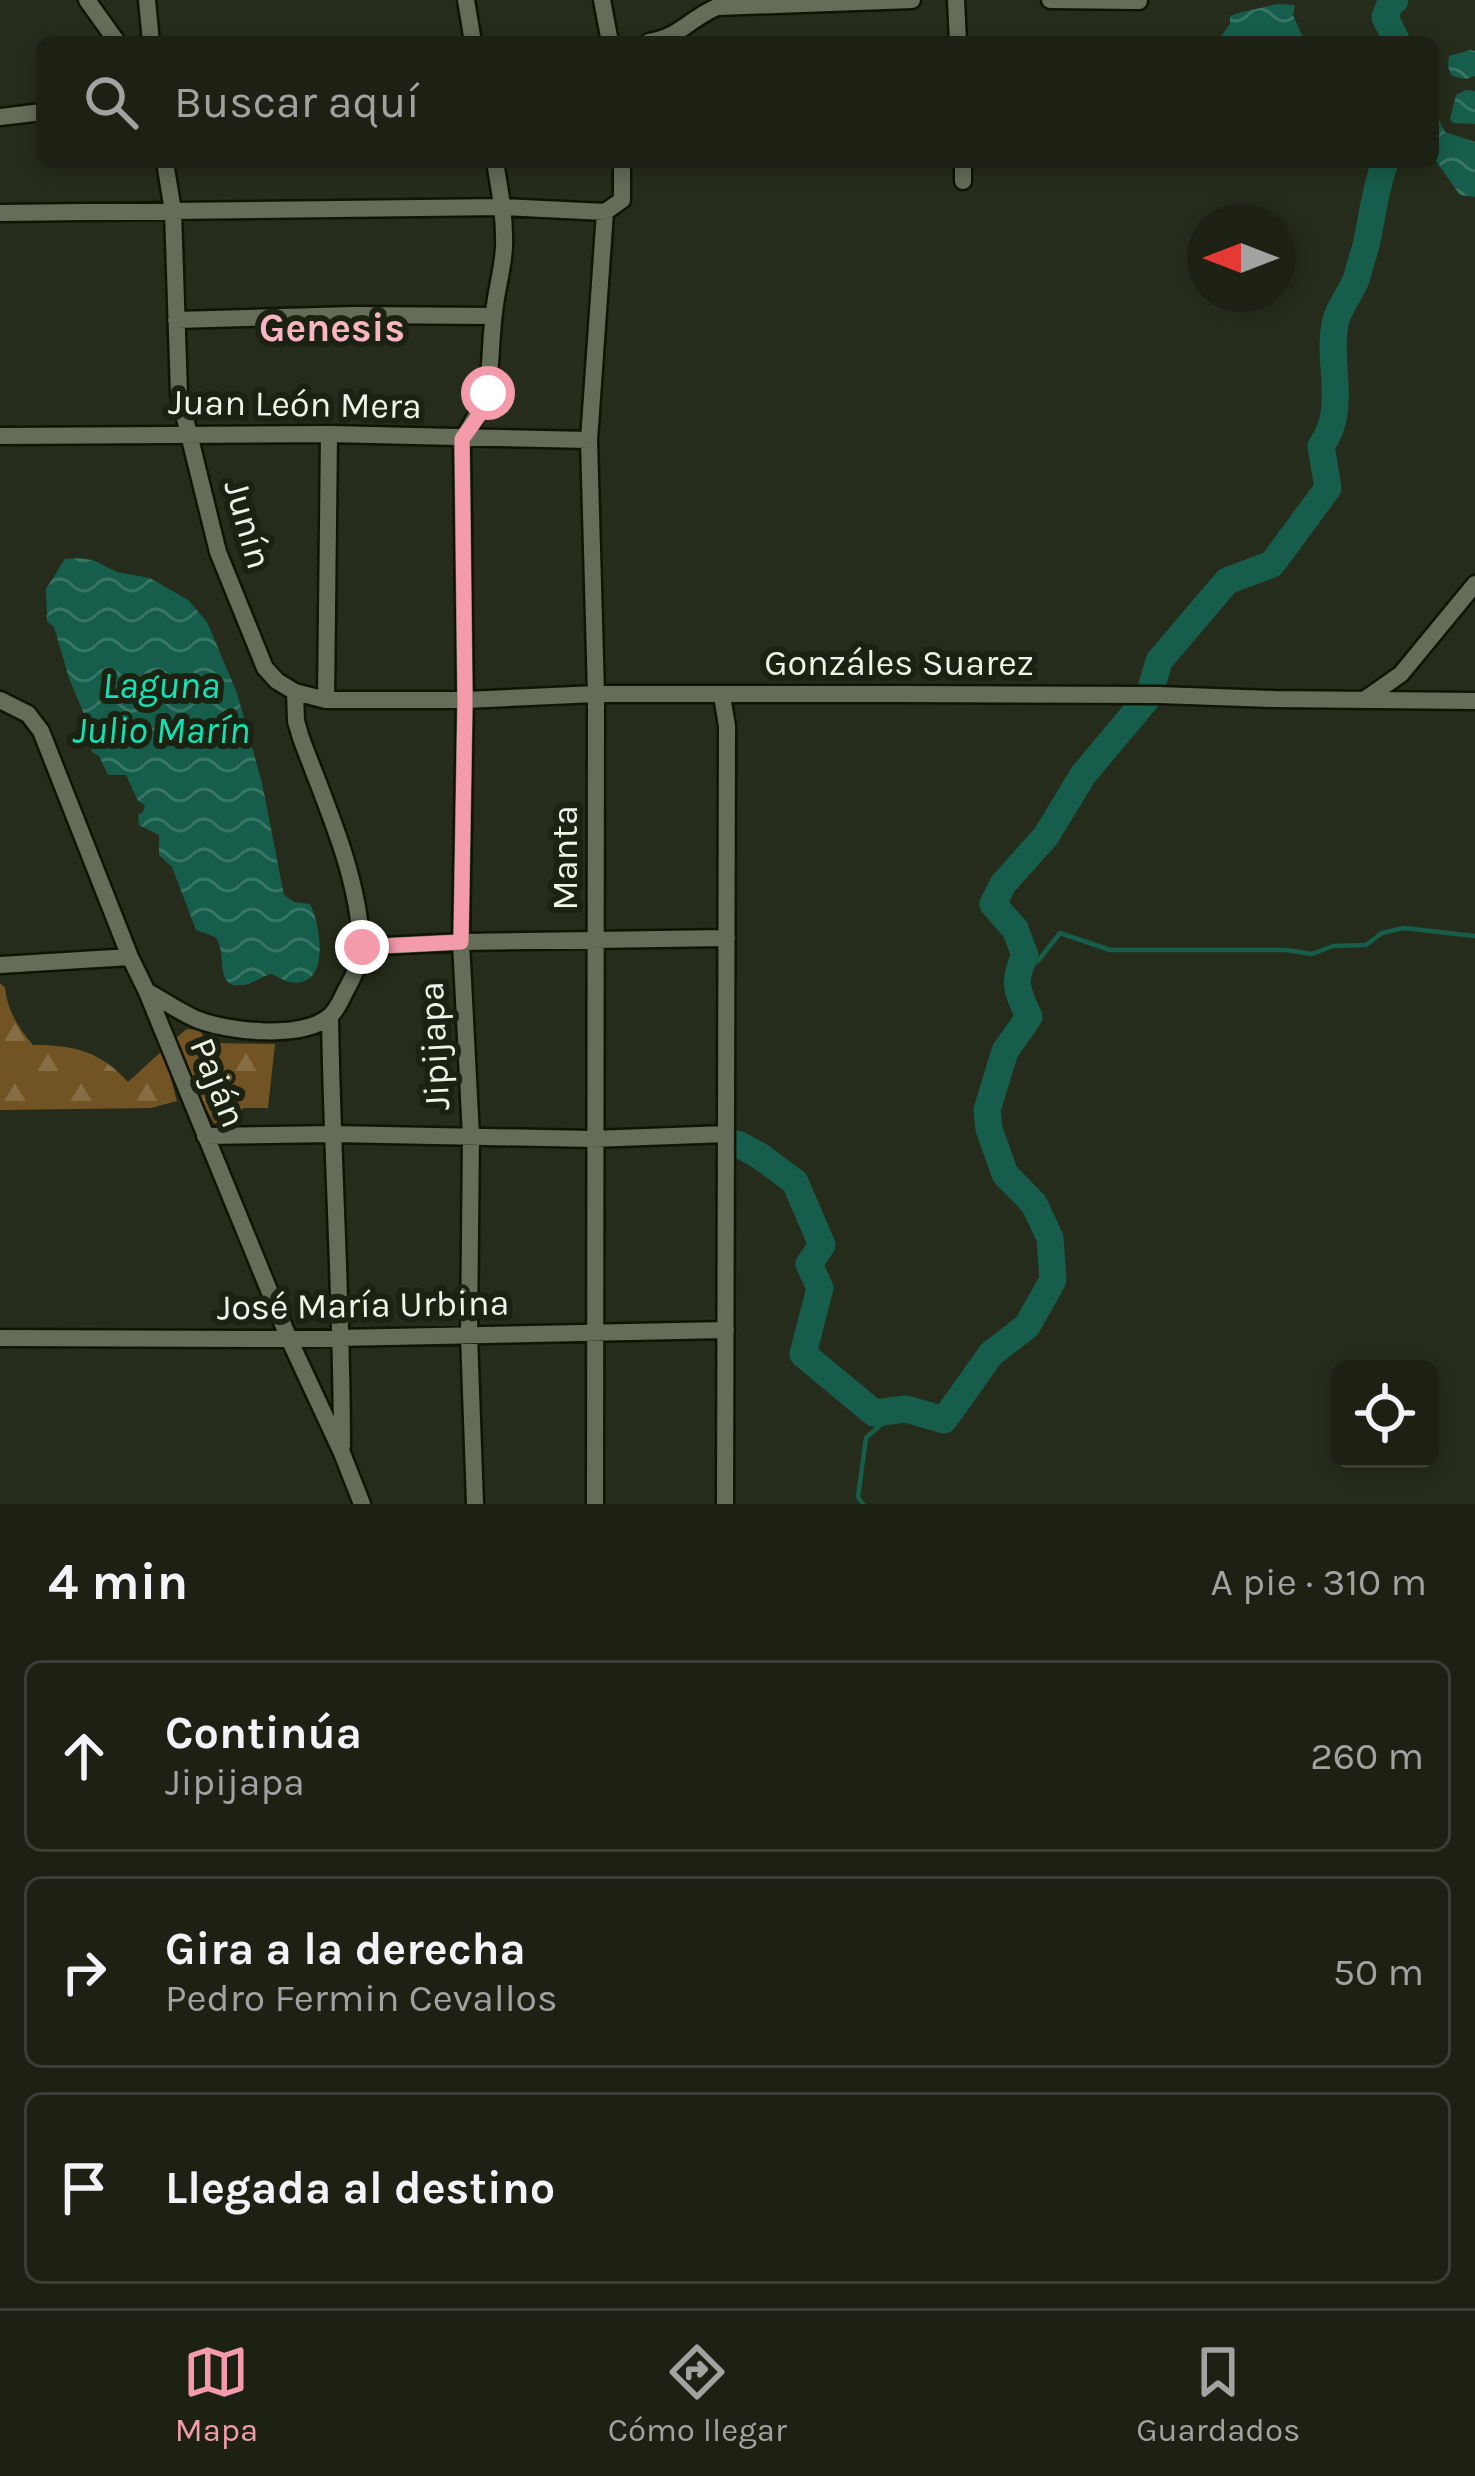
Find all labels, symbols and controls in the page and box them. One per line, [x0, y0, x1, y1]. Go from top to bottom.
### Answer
search box [36, 36, 1439, 168]
icon: search [78, 69, 144, 135]
text: Buscar aquí [174, 76, 420, 128]
north arrow [1187, 204, 1295, 312]
district label: Genesis [259, 305, 405, 351]
route start [461, 366, 515, 420]
street label: Juan León Mera [168, 381, 422, 427]
street label: Junín [215, 475, 281, 574]
street label: Gonzáles Suarez [764, 642, 1034, 684]
water label: Laguna Julio Marín [72, 662, 250, 753]
street label: Manta [544, 805, 586, 911]
route end [335, 920, 389, 974]
street label: Jipijapa [410, 980, 458, 1111]
street label: Paján [181, 1032, 255, 1133]
street label: José María Urbina [216, 1281, 510, 1329]
map controls [1331, 1360, 1439, 1468]
button: locate [1331, 1360, 1439, 1468]
text: 4 min [48, 1552, 188, 1612]
text: A pie · 310 m [1211, 1559, 1427, 1605]
text: Continúa [165, 1707, 362, 1759]
icon: ahead [51, 1723, 117, 1789]
text: 260 m [1310, 1733, 1424, 1779]
text: Jipijapa [165, 1759, 305, 1805]
text: Gira a la derecha [165, 1923, 526, 1975]
icon: right [51, 1939, 117, 2005]
text: 50 m [1333, 1949, 1424, 1995]
text: Pedro Fermin Cevallos [165, 1975, 557, 2021]
icon: arrive [51, 2155, 117, 2221]
text: Llegada al destino [165, 2162, 555, 2214]
tab: Mapa [175, 2339, 258, 2449]
tab: Cómo llegar [608, 2339, 787, 2449]
tab: Guardados [1136, 2339, 1300, 2449]

